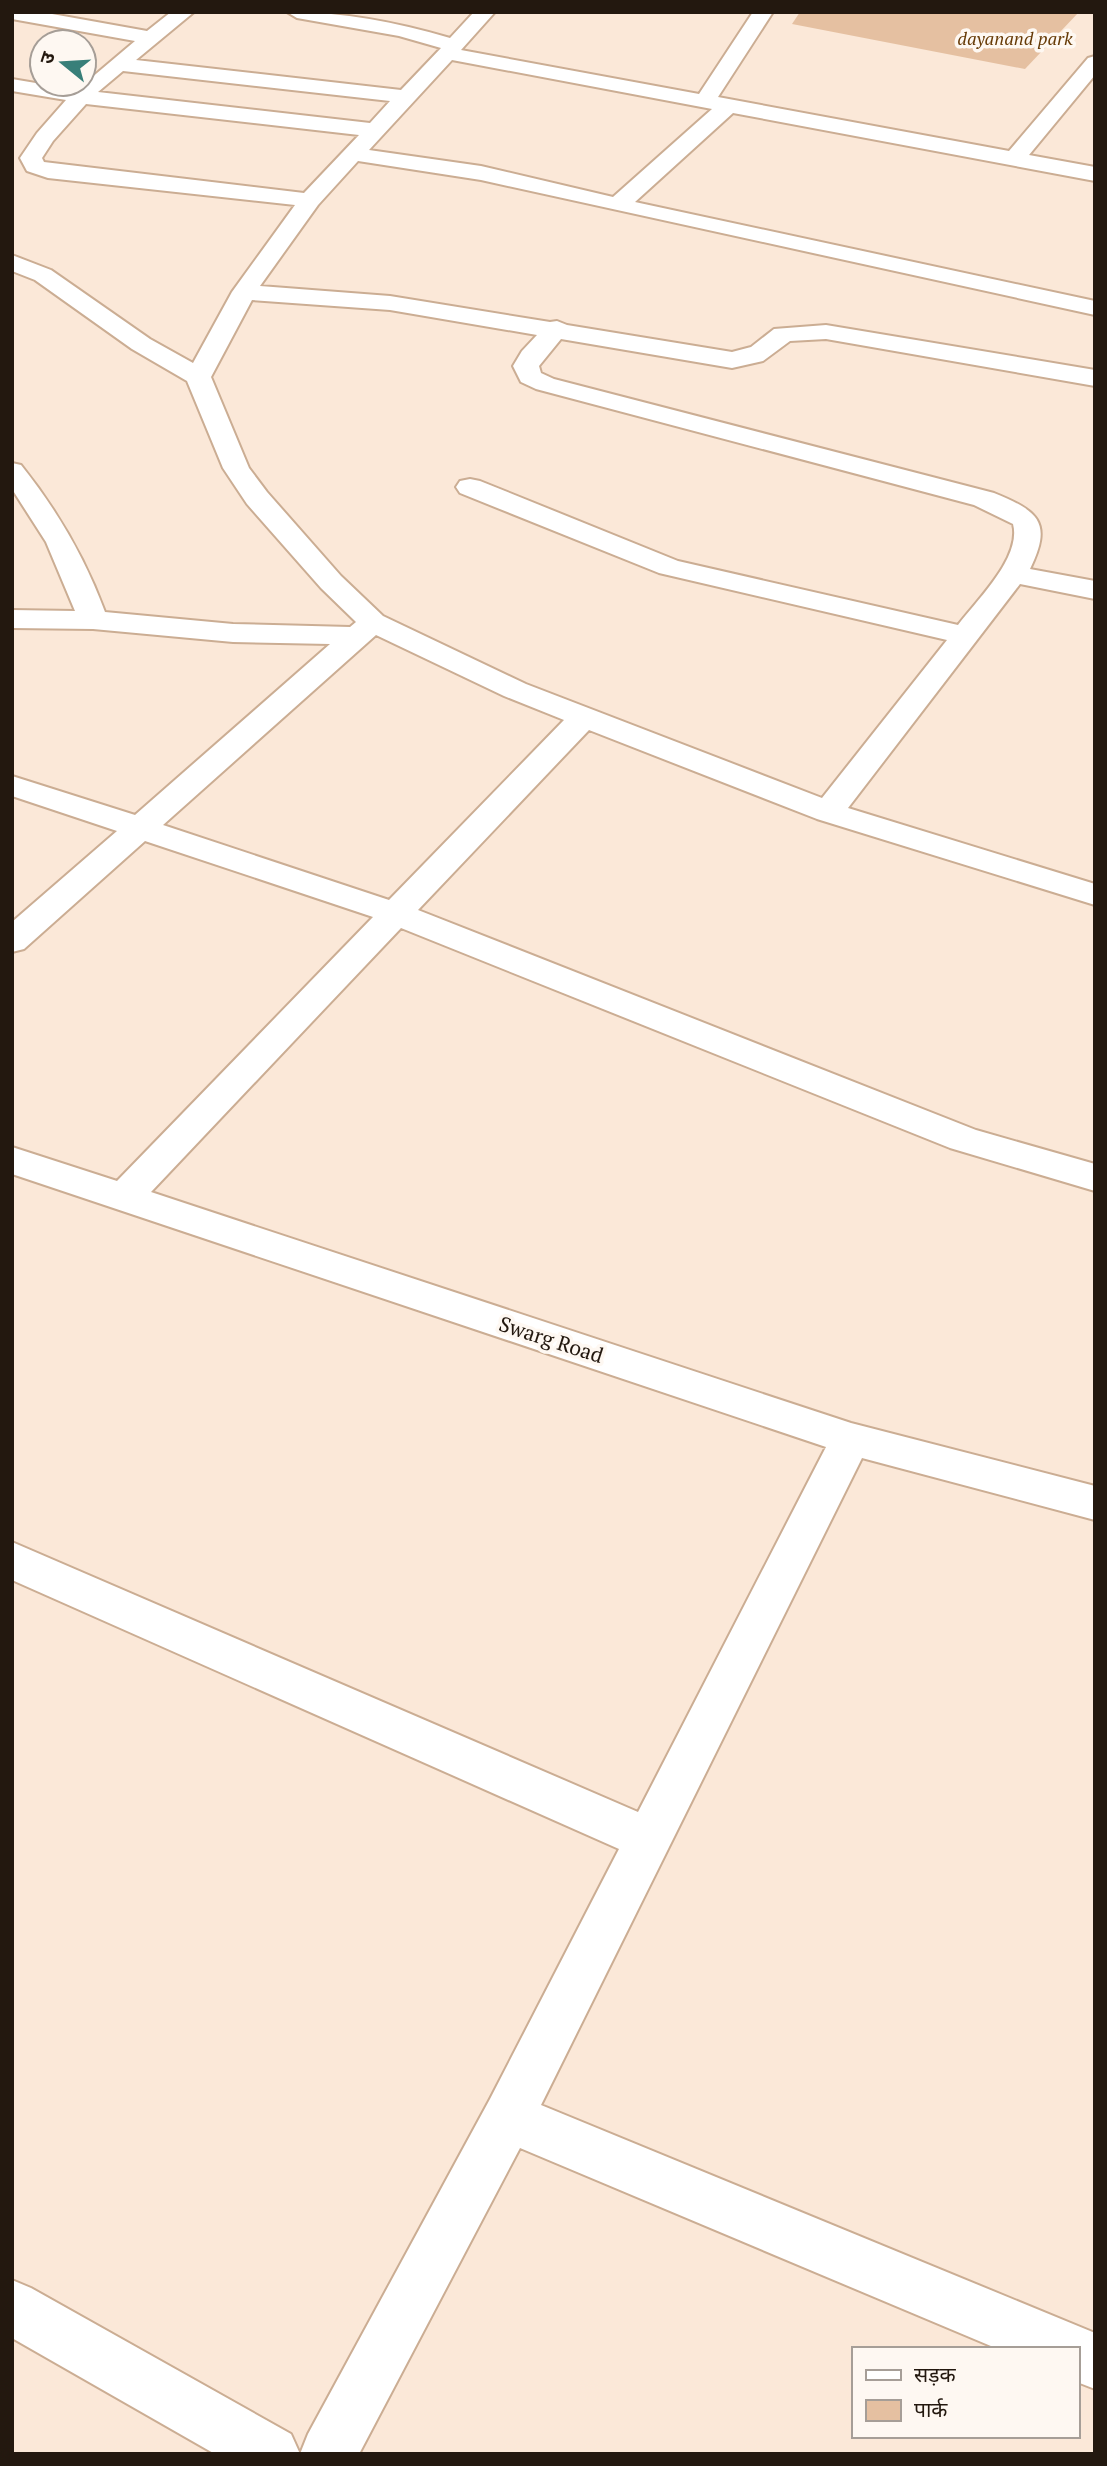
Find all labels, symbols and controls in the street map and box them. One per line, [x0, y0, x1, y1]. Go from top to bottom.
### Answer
park label: dayanand park [957, 26, 1073, 50]
north arrow [28, 28, 98, 98]
text: उ [33, 48, 60, 67]
street label: Swarg Road [496, 1309, 607, 1369]
legend [852, 2347, 1079, 2438]
text: सड़क [914, 2360, 956, 2388]
text: पार्क [914, 2395, 948, 2423]

